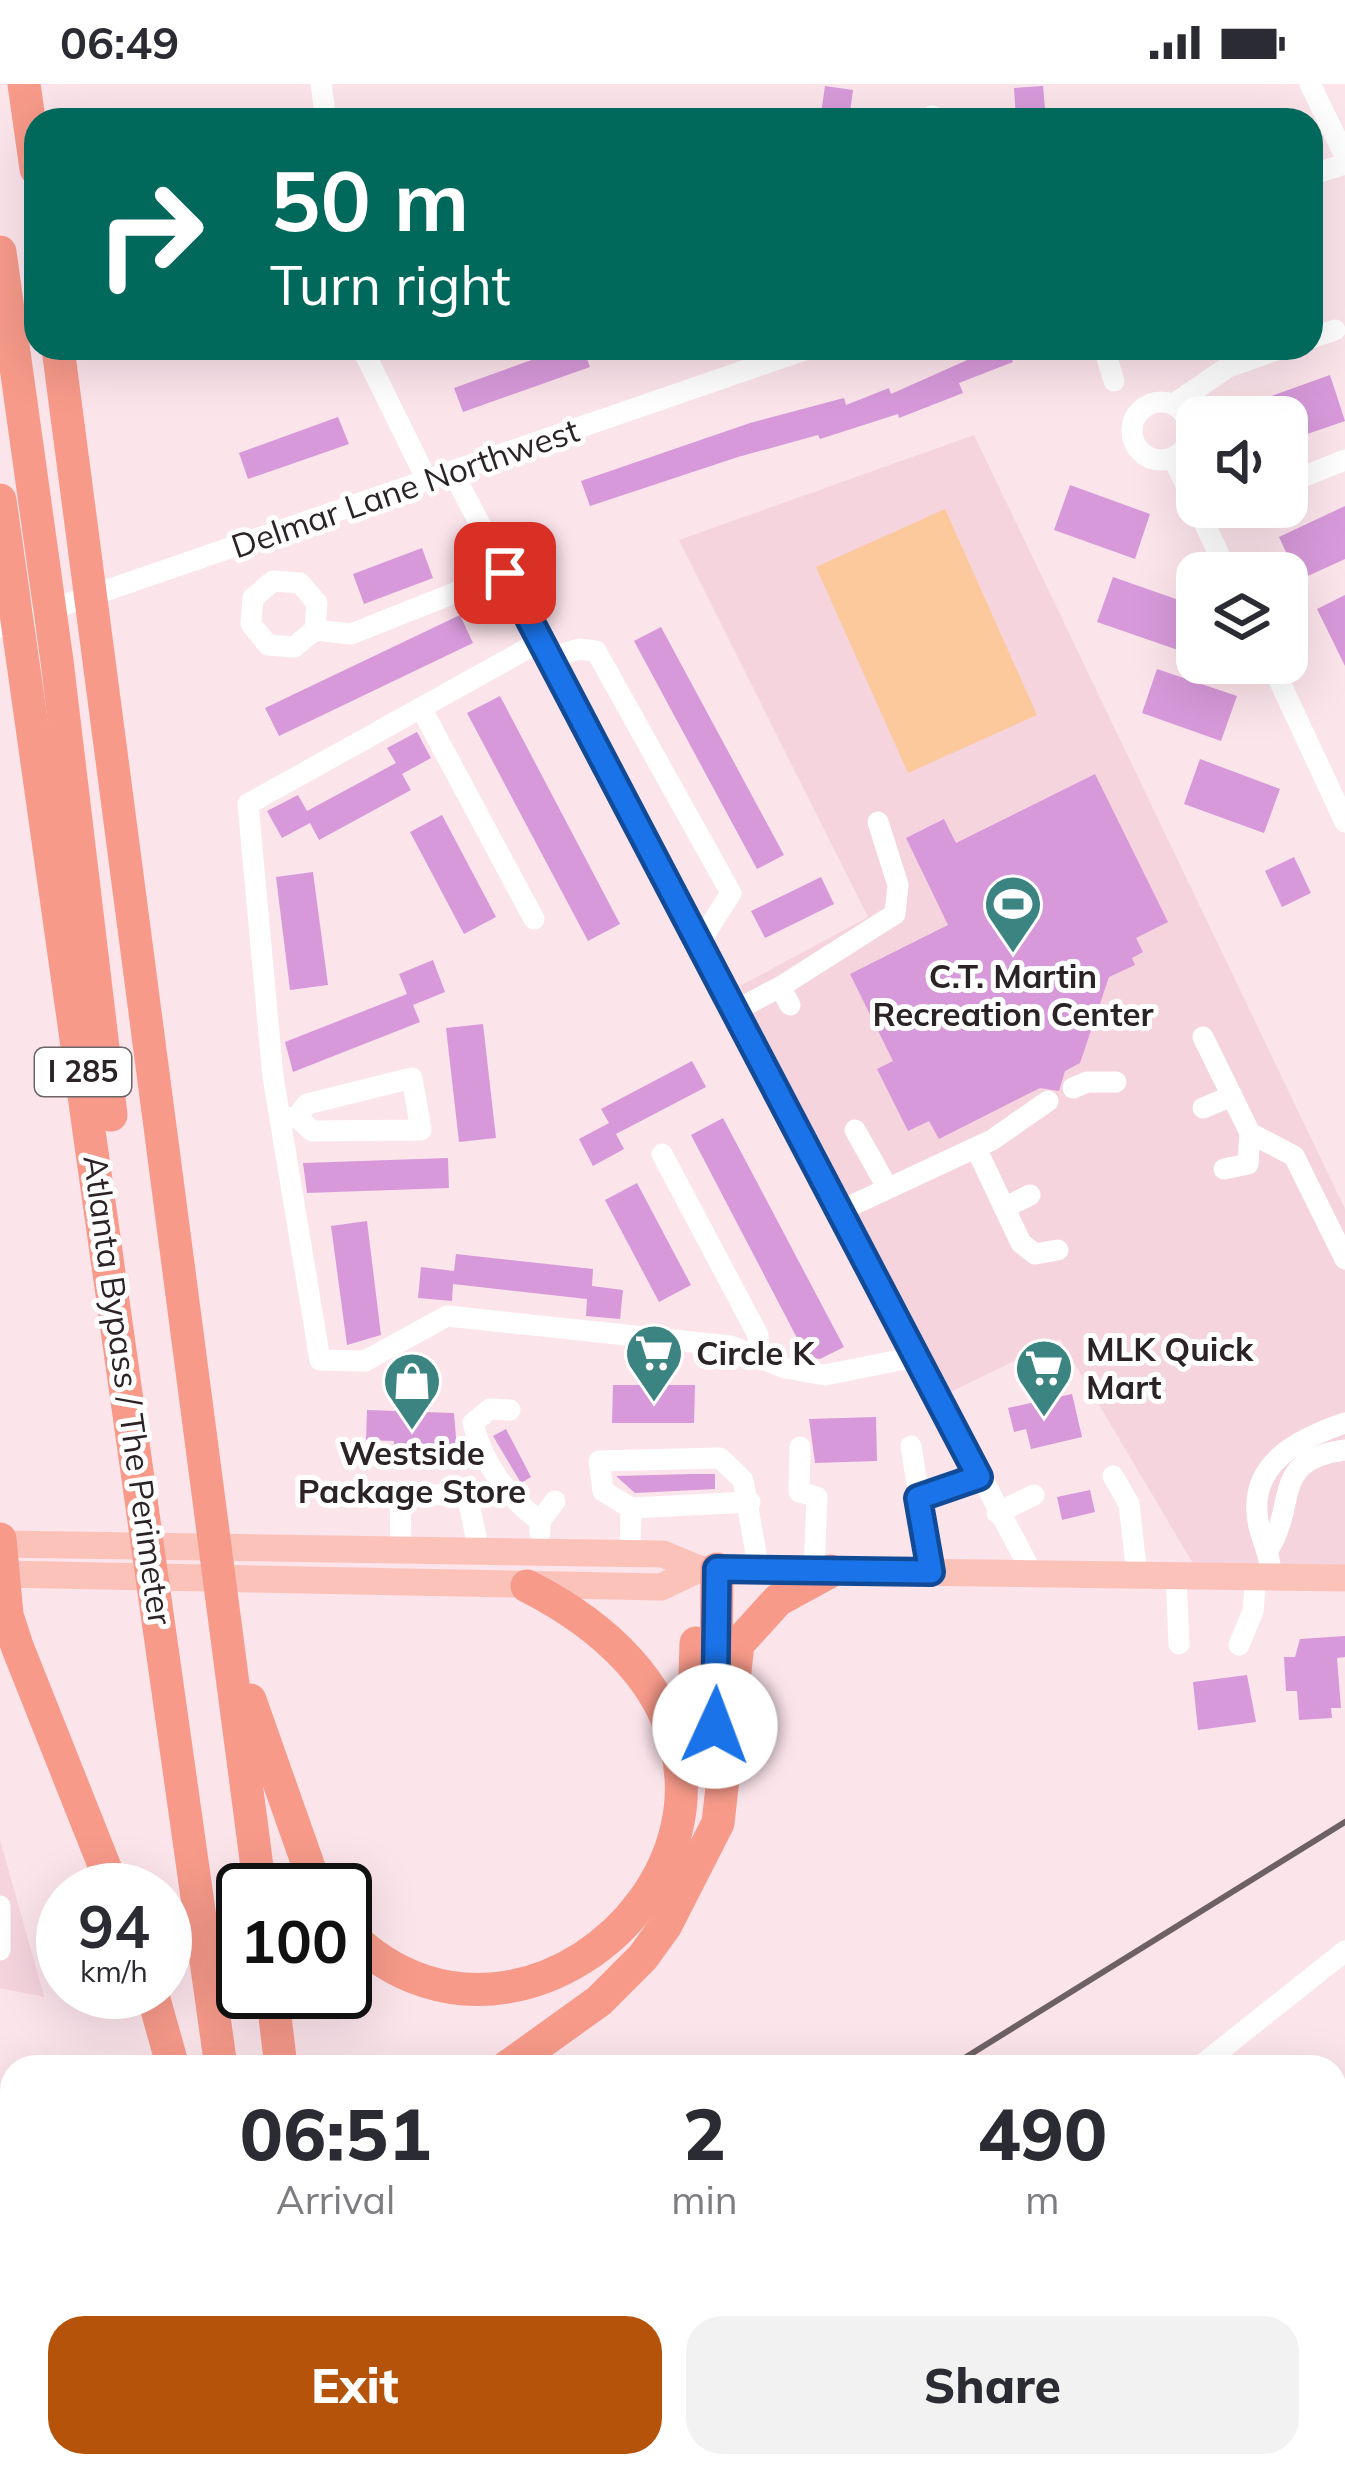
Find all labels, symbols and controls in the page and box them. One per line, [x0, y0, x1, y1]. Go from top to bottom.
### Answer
text: 06:49 [60, 14, 179, 70]
text: 50 m [270, 147, 469, 252]
icon: right [72, 156, 228, 312]
text: Turn right [270, 251, 511, 319]
map controls [1176, 396, 1308, 684]
button: sound [1176, 396, 1308, 528]
street label: Delmar Lane Northwest [226, 409, 584, 566]
pin [454, 522, 556, 624]
icon: arrive [472, 540, 538, 606]
button: layers [1176, 552, 1308, 684]
sports icon: C.T. Martin Recreation Center [982, 873, 1044, 955]
place label: C.T. Martin Recreation Center [872, 955, 1154, 1034]
road number: I 285 [35, 1048, 131, 1096]
street label: Atlanta Bypass / The Perimeter [75, 1152, 182, 1627]
supermarket icon: Circle K [623, 1322, 685, 1404]
place label: MLK Quick Mart [1086, 1328, 1254, 1407]
place label: Circle K [696, 1332, 815, 1373]
supermarket icon: MLK Quick Mart [1013, 1337, 1075, 1419]
shop icon: Westside Package Store [381, 1350, 443, 1432]
place label: Westside Package Store [298, 1432, 526, 1511]
position arrow [652, 1663, 778, 1789]
speed limit sign: 100 [216, 1863, 372, 2019]
text: 94 [78, 1888, 150, 1963]
text: km/h [80, 1952, 148, 1990]
text: 06:51 [240, 2088, 431, 2178]
text: 2 [683, 2088, 726, 2178]
text: 490 [978, 2088, 1107, 2178]
text: Arrival [276, 2175, 395, 2224]
text: min [671, 2175, 738, 2224]
text: m [1025, 2175, 1059, 2224]
button: Exit [48, 2316, 662, 2454]
button: Share [686, 2316, 1299, 2454]

